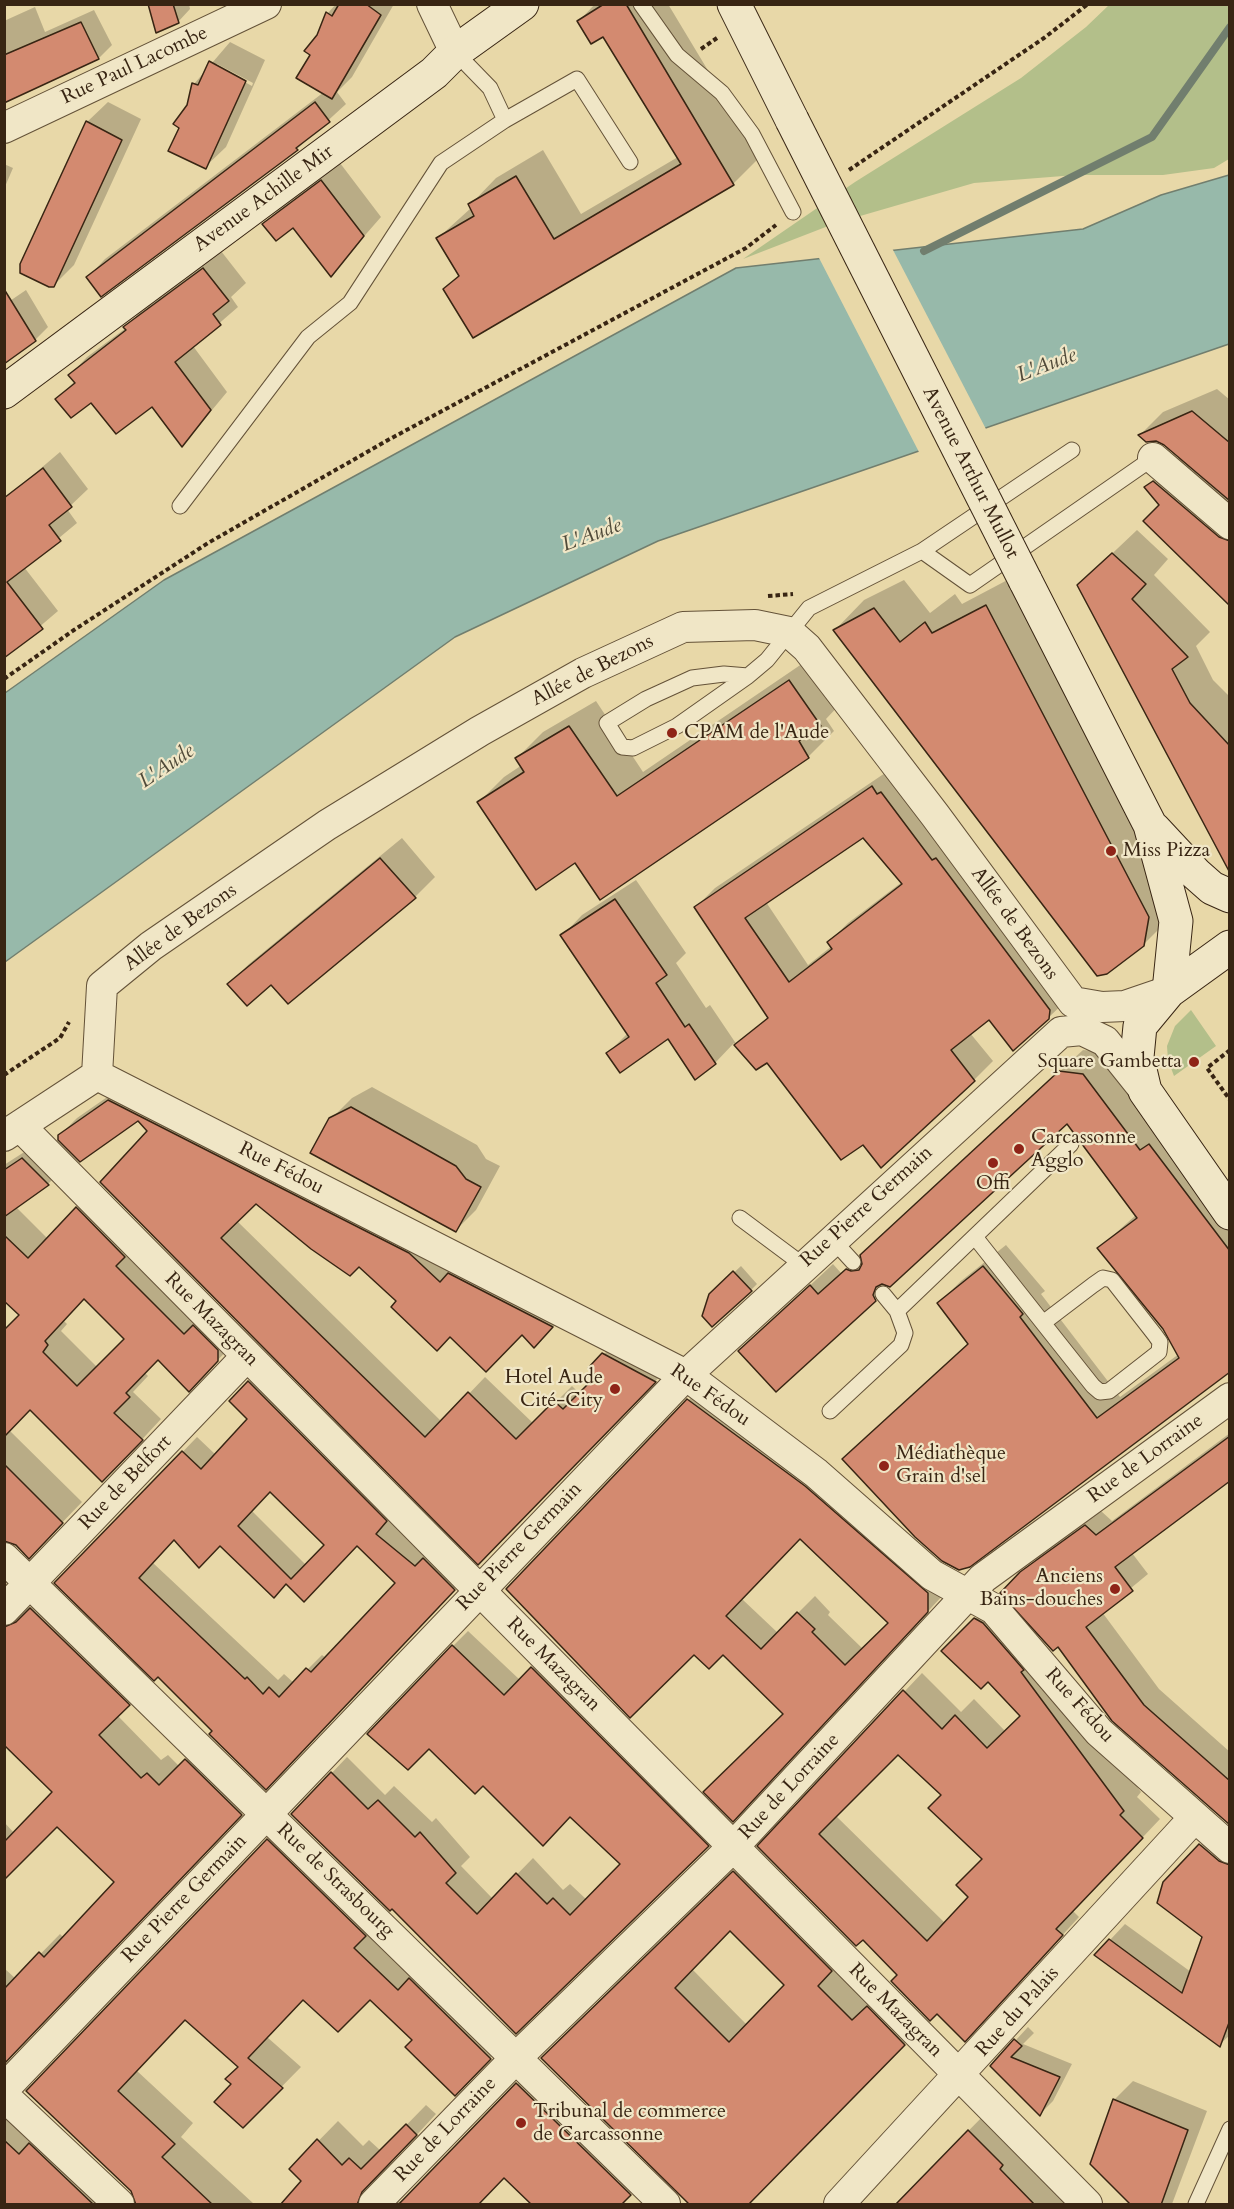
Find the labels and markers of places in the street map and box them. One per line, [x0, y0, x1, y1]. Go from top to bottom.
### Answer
place label: CPAM de l'Aude [684, 721, 829, 745]
marker: CPAM de l'Aude [665, 726, 679, 740]
place label: Miss Pizza [1123, 839, 1210, 863]
marker: Miss Pizza [1104, 844, 1118, 858]
place label: Square Gambetta [1037, 1050, 1182, 1074]
marker: Square Gambetta [1187, 1055, 1201, 1069]
place label: Carcassonne Agglo [1031, 1126, 1136, 1173]
marker: Carcassonne Agglo [1012, 1142, 1026, 1156]
marker: Offi [986, 1156, 1000, 1170]
place label: Offi [976, 1172, 1010, 1196]
place label: Hotel Aude Cité-City [505, 1366, 603, 1413]
marker: Hotel Aude Cité-City [608, 1382, 622, 1396]
place label: Médiathèque Grain d'sel [896, 1442, 1006, 1489]
marker: Médiathèque Grain d'sel [877, 1459, 891, 1473]
place label: Anciens Bains-douches [980, 1565, 1103, 1612]
marker: Anciens Bains-douches [1108, 1582, 1122, 1596]
place label: Tribunal de commerce de Carcassonne [533, 2100, 726, 2147]
marker: Tribunal de commerce de Carcassonne [514, 2116, 528, 2130]

